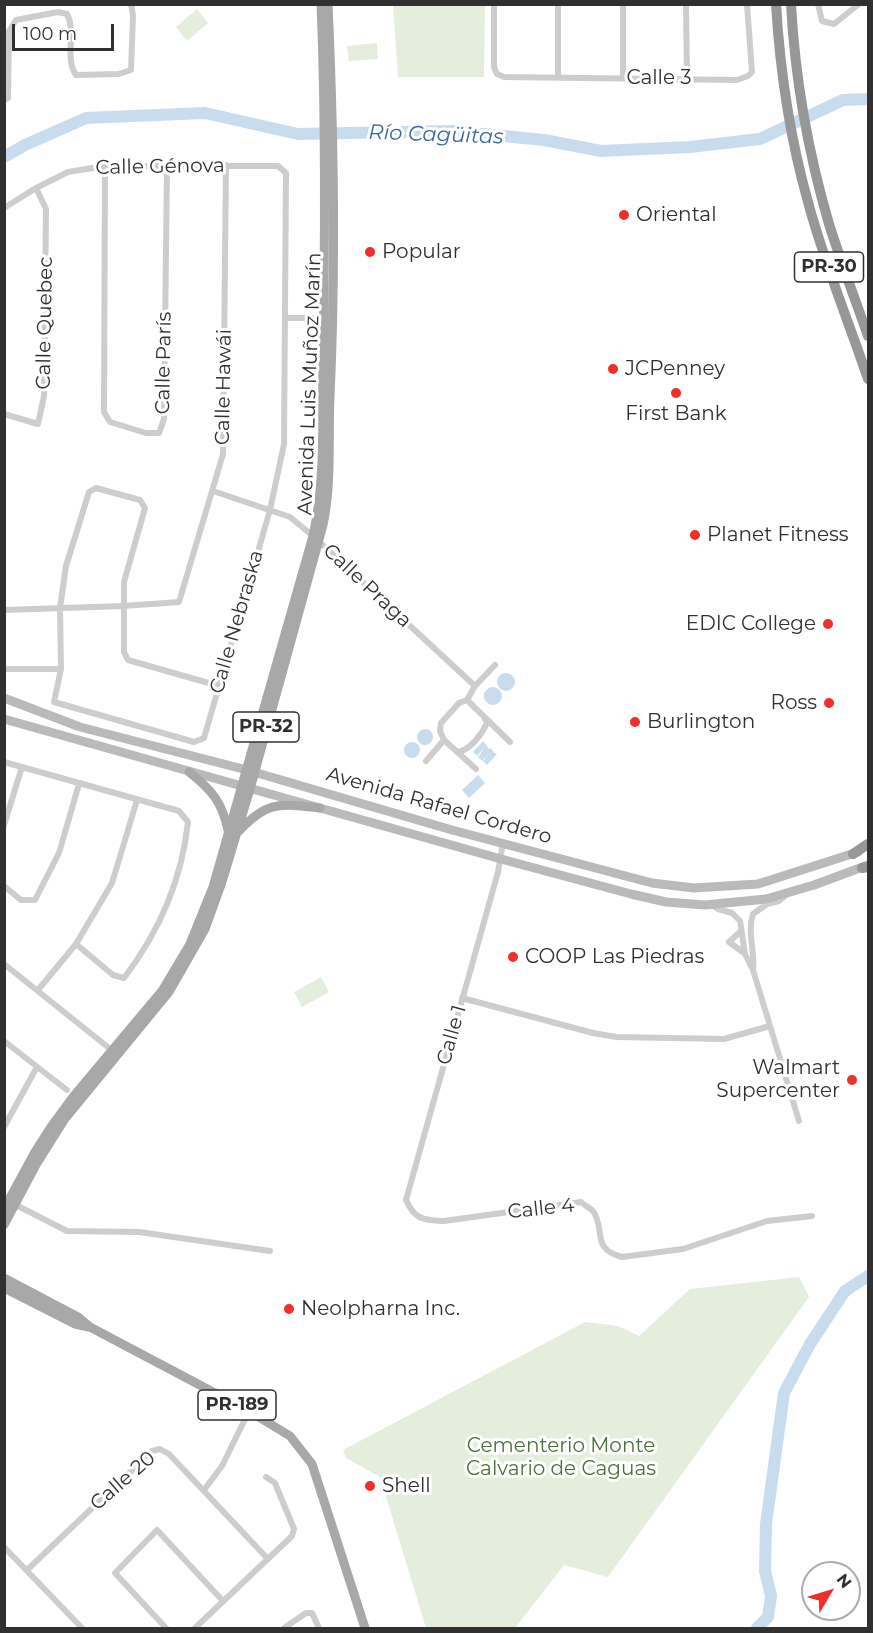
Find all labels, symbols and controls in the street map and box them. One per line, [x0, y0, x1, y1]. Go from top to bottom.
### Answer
scale bar [15, 12, 117, 50]
text: 100 m [23, 23, 77, 45]
street label: Calle 3 [626, 66, 692, 90]
water label: Río Cagüitas [368, 120, 504, 150]
street label: Calle Génova [95, 154, 225, 180]
place label: Oriental [636, 203, 717, 227]
marker: Oriental [617, 208, 631, 222]
place label: Popular [382, 240, 461, 264]
marker: Popular [363, 245, 377, 259]
street label: Avenida Luis Muñoz Marín [293, 252, 327, 516]
road number: PR-30 [794, 252, 864, 282]
street label: Calle Quebec [32, 256, 58, 390]
street label: Calle París [151, 311, 177, 415]
street label: Calle Hawái [211, 329, 237, 445]
place label: JCPenney [625, 357, 725, 381]
marker: JCPenney [606, 362, 620, 376]
marker: First Bank [669, 386, 683, 400]
place label: First Bank [625, 402, 727, 426]
place label: Planet Fitness [707, 523, 849, 547]
marker: Planet Fitness [688, 528, 702, 542]
street label: Calle Praga [318, 539, 416, 633]
street label: Calle Nebraska [205, 547, 269, 697]
place label: EDIC College [686, 612, 816, 636]
marker: EDIC College [821, 617, 835, 631]
place label: Ross [770, 691, 817, 715]
marker: Ross [822, 696, 836, 710]
place label: Burlington [647, 710, 755, 734]
road number: PR-32 [233, 712, 299, 742]
marker: Burlington [628, 715, 642, 729]
street label: Avenida Rafael Cordero [324, 762, 554, 850]
place label: COOP Las Piedras [525, 945, 704, 969]
marker: COOP Las Piedras [506, 950, 520, 964]
street label: Calle 1 [432, 1002, 472, 1068]
place label: Walmart Supercenter [716, 1056, 840, 1103]
marker: Walmart Supercenter [845, 1073, 859, 1087]
street label: Calle 4 [506, 1194, 576, 1224]
place label: Neolpharna Inc. [301, 1297, 460, 1321]
marker: Neolpharna Inc. [282, 1302, 296, 1316]
road number: PR-189 [198, 1390, 276, 1420]
park label: Cementerio Monte Calvario de Caguas [466, 1434, 656, 1481]
street label: Calle 20 [86, 1446, 160, 1516]
place label: Shell [382, 1474, 431, 1498]
marker: Shell [363, 1479, 377, 1493]
north arrow [801, 1561, 861, 1621]
text: N [833, 1570, 855, 1592]

